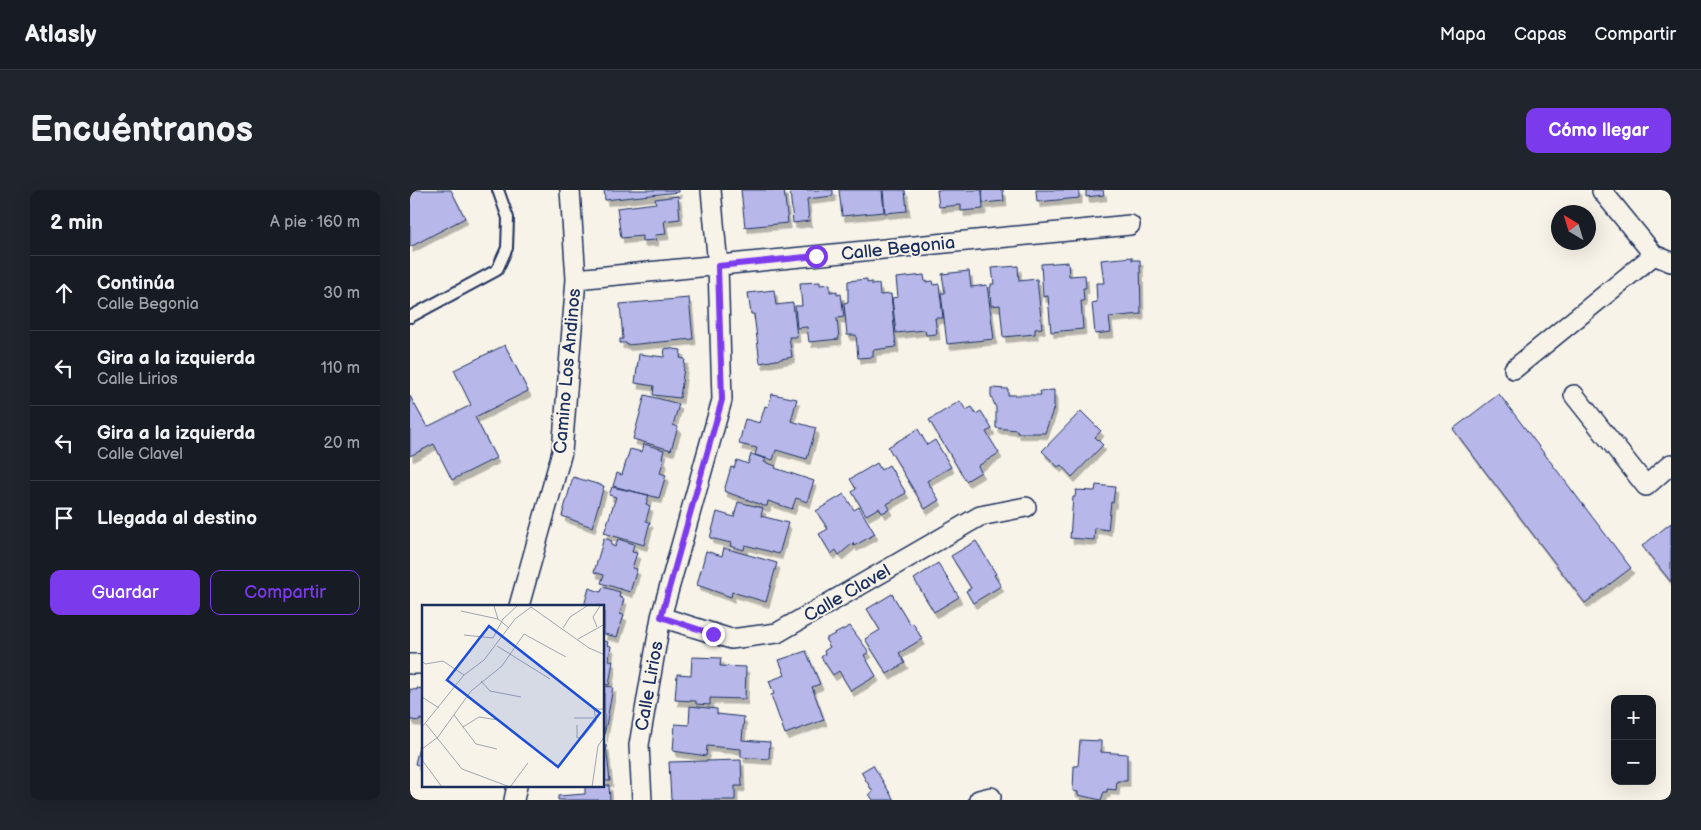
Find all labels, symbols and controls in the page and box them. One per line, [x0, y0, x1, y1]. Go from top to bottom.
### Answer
text: Atlasly [25, 20, 96, 49]
text: Mapa [1440, 24, 1486, 45]
text: Capas [1514, 24, 1567, 45]
text: Compartir [1595, 24, 1676, 45]
button: Cómo llegar [1526, 108, 1671, 153]
text: Encuéntranos [30, 109, 253, 152]
north arrow [1551, 205, 1596, 250]
text: 2 min [50, 210, 103, 235]
text: A pie · 160 m [270, 213, 360, 232]
street label: Calle Begonia [840, 232, 956, 265]
route start [805, 245, 828, 268]
text: Continúa [97, 272, 175, 295]
icon: ahead [50, 279, 78, 307]
text: 30 m [323, 284, 360, 303]
street label: Camino Los Andinos [550, 287, 585, 455]
text: Calle Begonia [97, 295, 199, 314]
text: Gira a la izquierda [97, 347, 255, 370]
icon: left [50, 354, 78, 382]
text: 110 m [321, 359, 360, 378]
text: Calle Lirios [97, 370, 178, 389]
text: Gira a la izquierda [97, 422, 255, 445]
icon: left [50, 429, 78, 457]
text: 20 m [324, 434, 360, 453]
text: Calle Clavel [97, 445, 183, 464]
icon: arrive [50, 504, 78, 532]
text: Llegada al destino [97, 507, 257, 530]
street label: Calle Clavel [800, 560, 894, 627]
button: Guardar [50, 570, 200, 615]
button: Compartir [210, 570, 360, 615]
inset map [422, 605, 605, 788]
route end [702, 623, 725, 646]
street label: Calle Lirios [631, 639, 668, 733]
map controls [1611, 695, 1656, 785]
button: + [1611, 695, 1656, 740]
button: − [1611, 740, 1656, 785]

